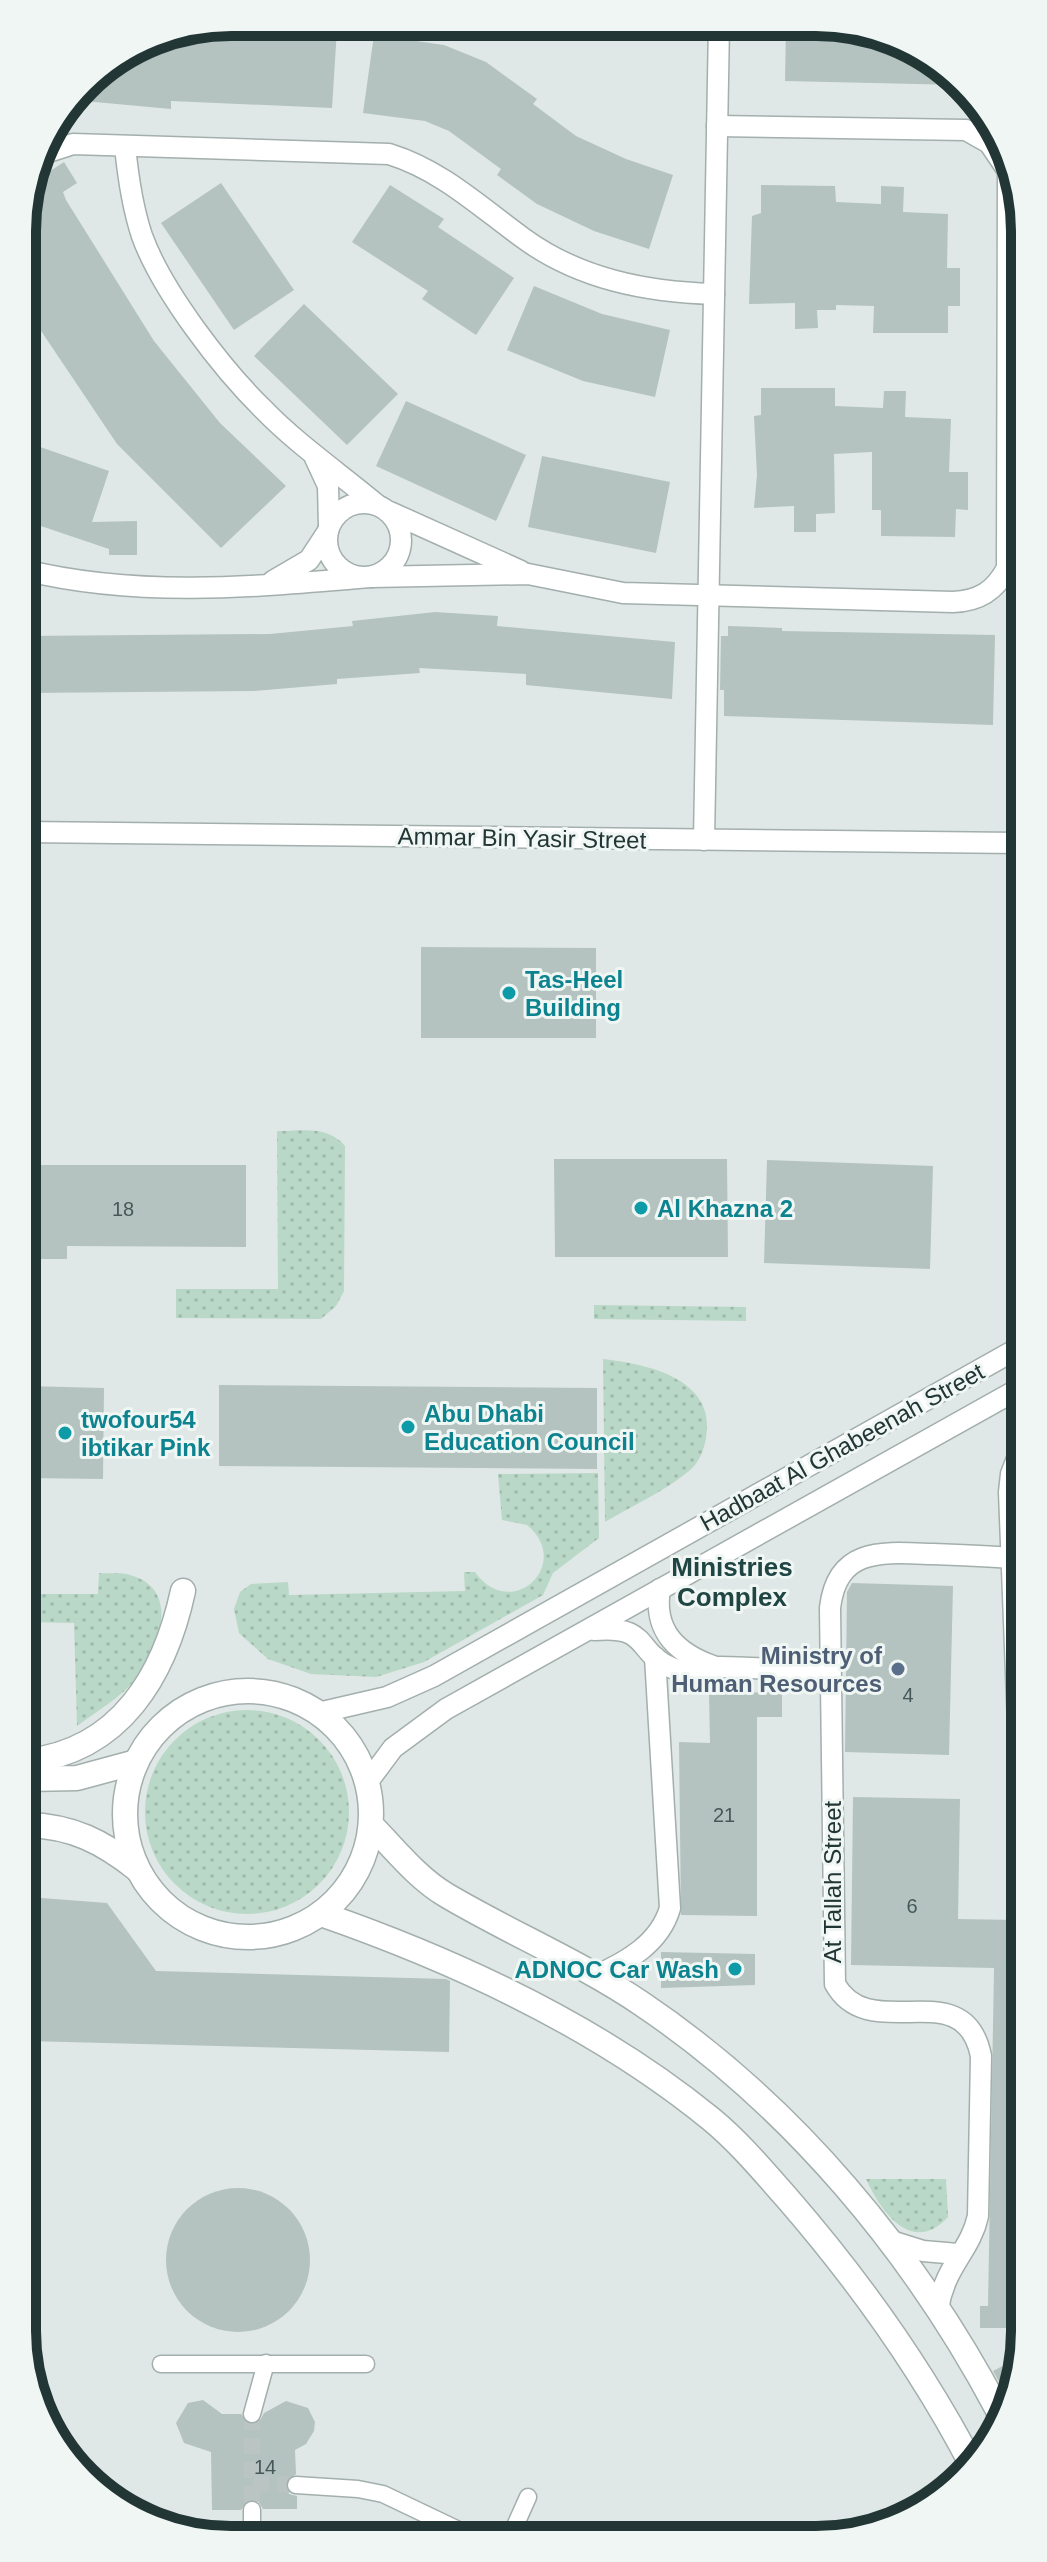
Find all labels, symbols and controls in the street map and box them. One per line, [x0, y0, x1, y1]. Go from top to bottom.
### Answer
street label: Ammar Bin Yasir Street [398, 822, 647, 854]
place label: Tas-Heel Building [525, 966, 623, 1021]
marker: Tas-Heel Building [500, 984, 518, 1002]
place label: Al Khazna 2 [657, 1195, 793, 1222]
house number: 18 [112, 1198, 134, 1220]
marker: Al Khazna 2 [632, 1199, 650, 1217]
street label: Hadbaat Al Ghabeenah Street [695, 1357, 989, 1536]
place label: Abu Dhabi Education Council [424, 1400, 635, 1455]
place label: twofour54 ibtikar Pink [81, 1406, 211, 1461]
marker: Abu Dhabi Education Council [399, 1418, 417, 1436]
marker: twofour54 ibtikar Pink [56, 1424, 74, 1442]
district label: Ministries Complex [671, 1552, 793, 1612]
place label: Ministry of Human Resources [671, 1642, 883, 1697]
marker: Ministry of Human Resources [889, 1660, 907, 1678]
house number: 4 [902, 1684, 914, 1706]
street label: At Tallah Street [819, 1801, 846, 1963]
house number: 21 [713, 1804, 735, 1826]
house number: 6 [906, 1895, 918, 1917]
place label: ADNOC Car Wash [515, 1956, 719, 1983]
marker: ADNOC Car Wash [726, 1960, 744, 1978]
house number: 14 [254, 2456, 276, 2478]

